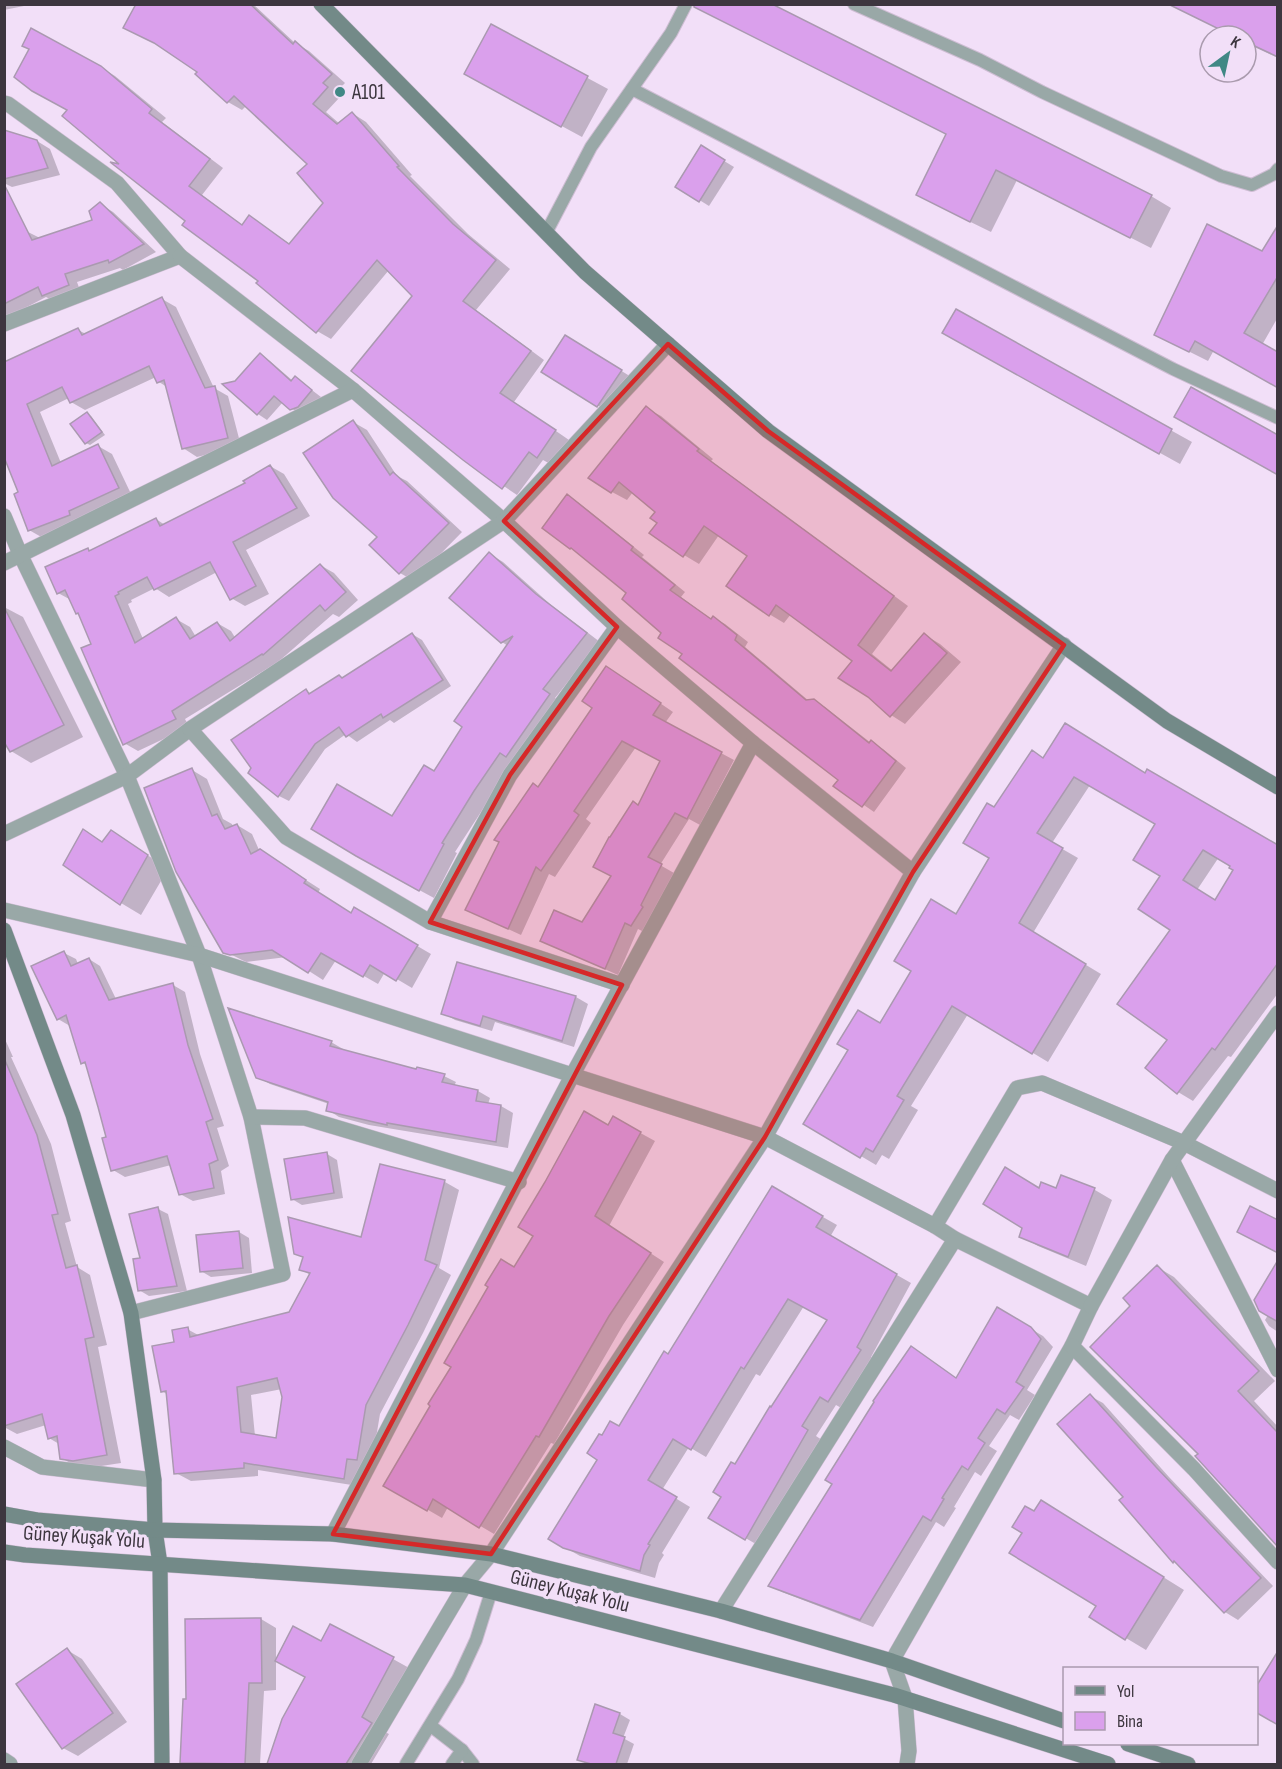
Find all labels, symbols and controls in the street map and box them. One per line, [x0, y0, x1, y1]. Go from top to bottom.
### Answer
north arrow [1198, 24, 1258, 84]
text: K [1227, 33, 1244, 53]
place label: A101 [351, 80, 386, 105]
marker: A101 [333, 85, 347, 99]
street label: Güney Kuşak Yolu [22, 1520, 146, 1554]
street label: Güney Kuşak Yolu [508, 1564, 632, 1618]
legend [1063, 1667, 1258, 1745]
text: Yol [1117, 1681, 1134, 1702]
text: Bina [1117, 1711, 1143, 1732]

